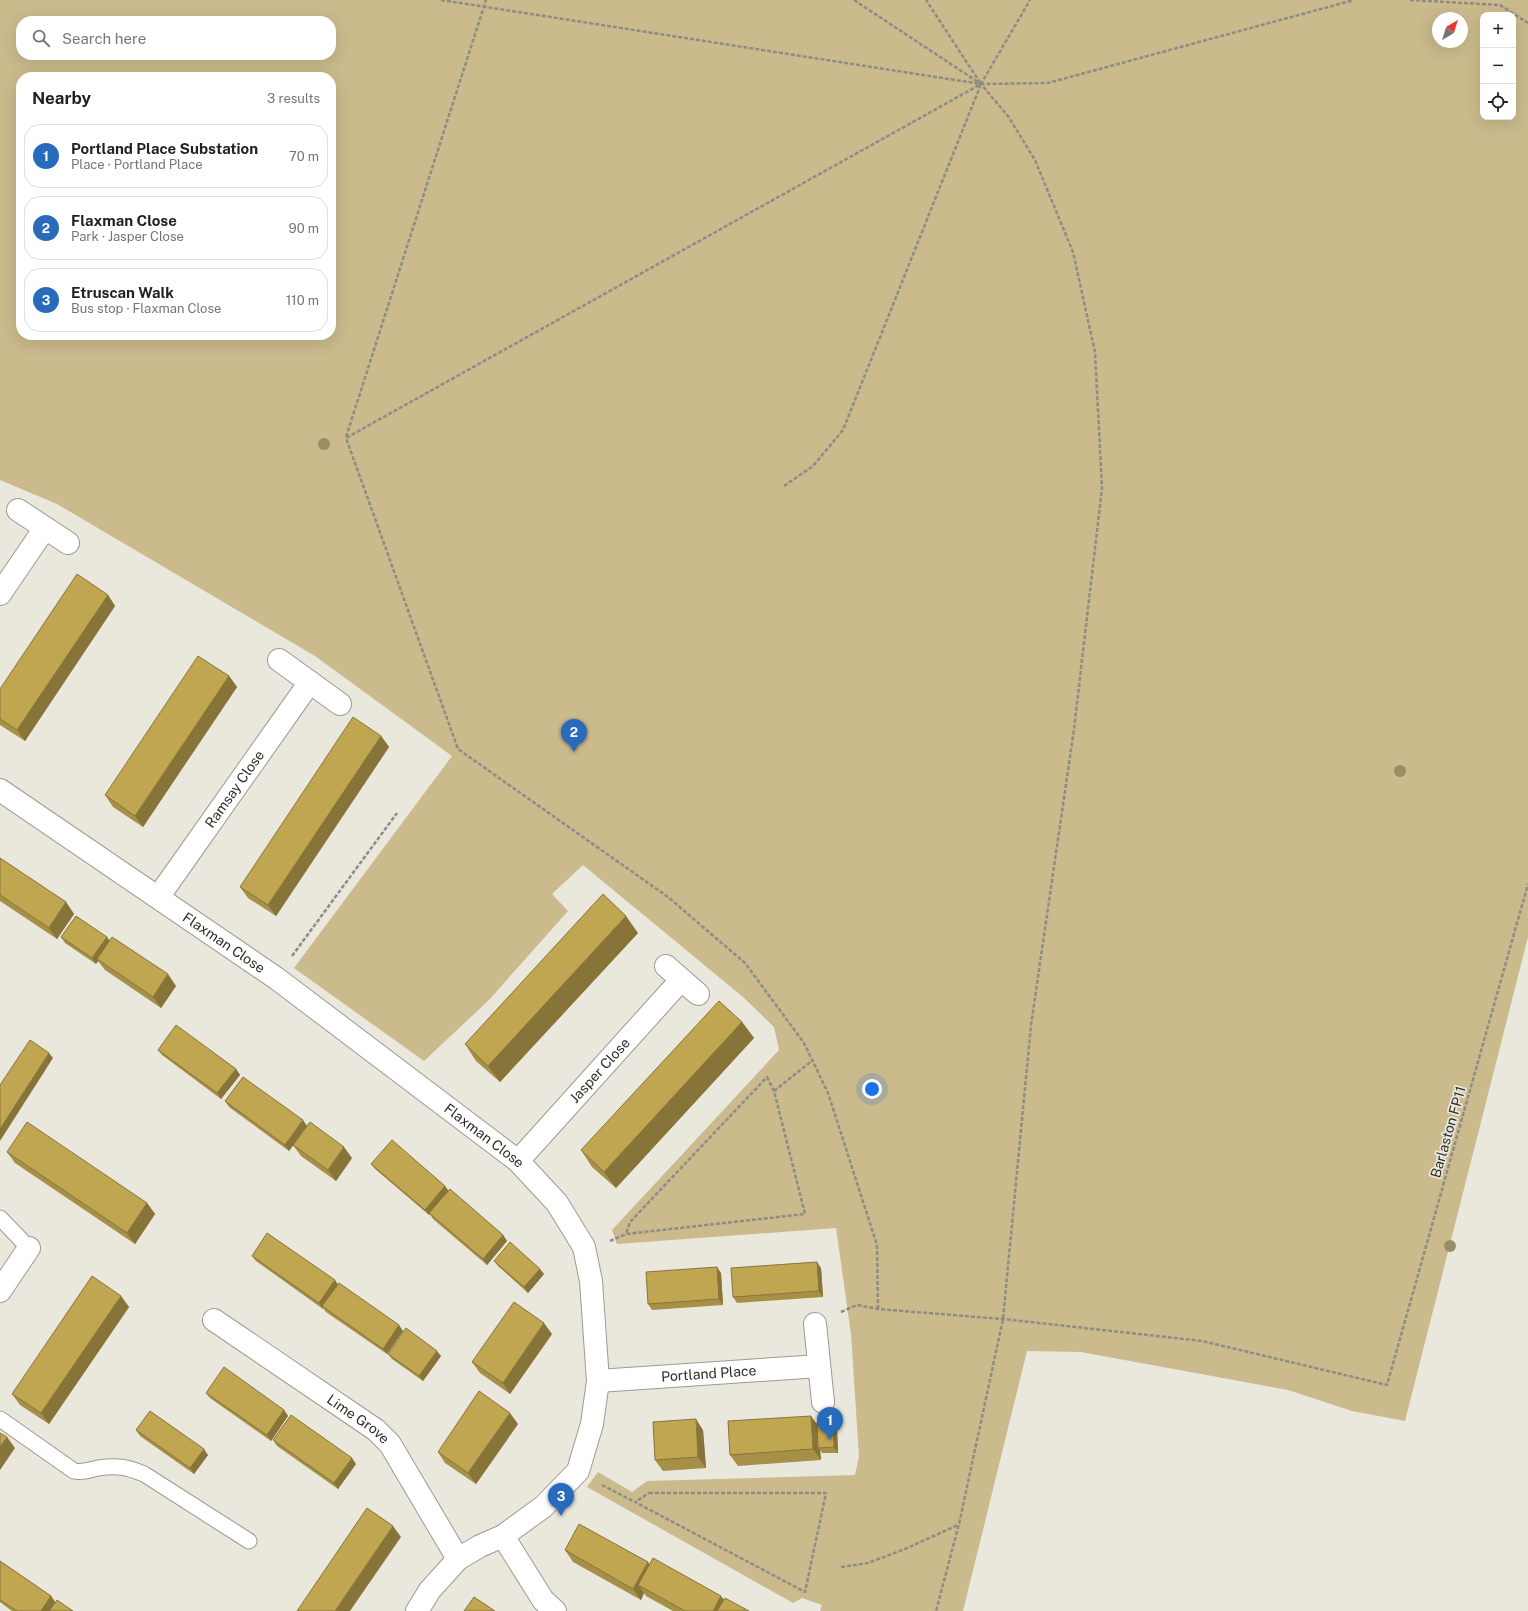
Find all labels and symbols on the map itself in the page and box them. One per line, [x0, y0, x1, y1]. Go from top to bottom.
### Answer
north arrow [1432, 12, 1468, 48]
pin: 2 [561, 719, 587, 752]
street label: Ramsay Close [202, 747, 267, 831]
street label: Flaxman Close [180, 909, 268, 976]
street label: Jasper Close [566, 1035, 633, 1106]
your location [862, 1079, 882, 1099]
street label: Barlaston FP11 [1427, 1084, 1469, 1180]
street label: Flaxman Close [441, 1100, 528, 1171]
street label: Portland Place [661, 1362, 757, 1385]
street label: Lime Grove [324, 1391, 393, 1447]
pin: 1 [817, 1407, 843, 1440]
pin: 3 [548, 1483, 574, 1516]

